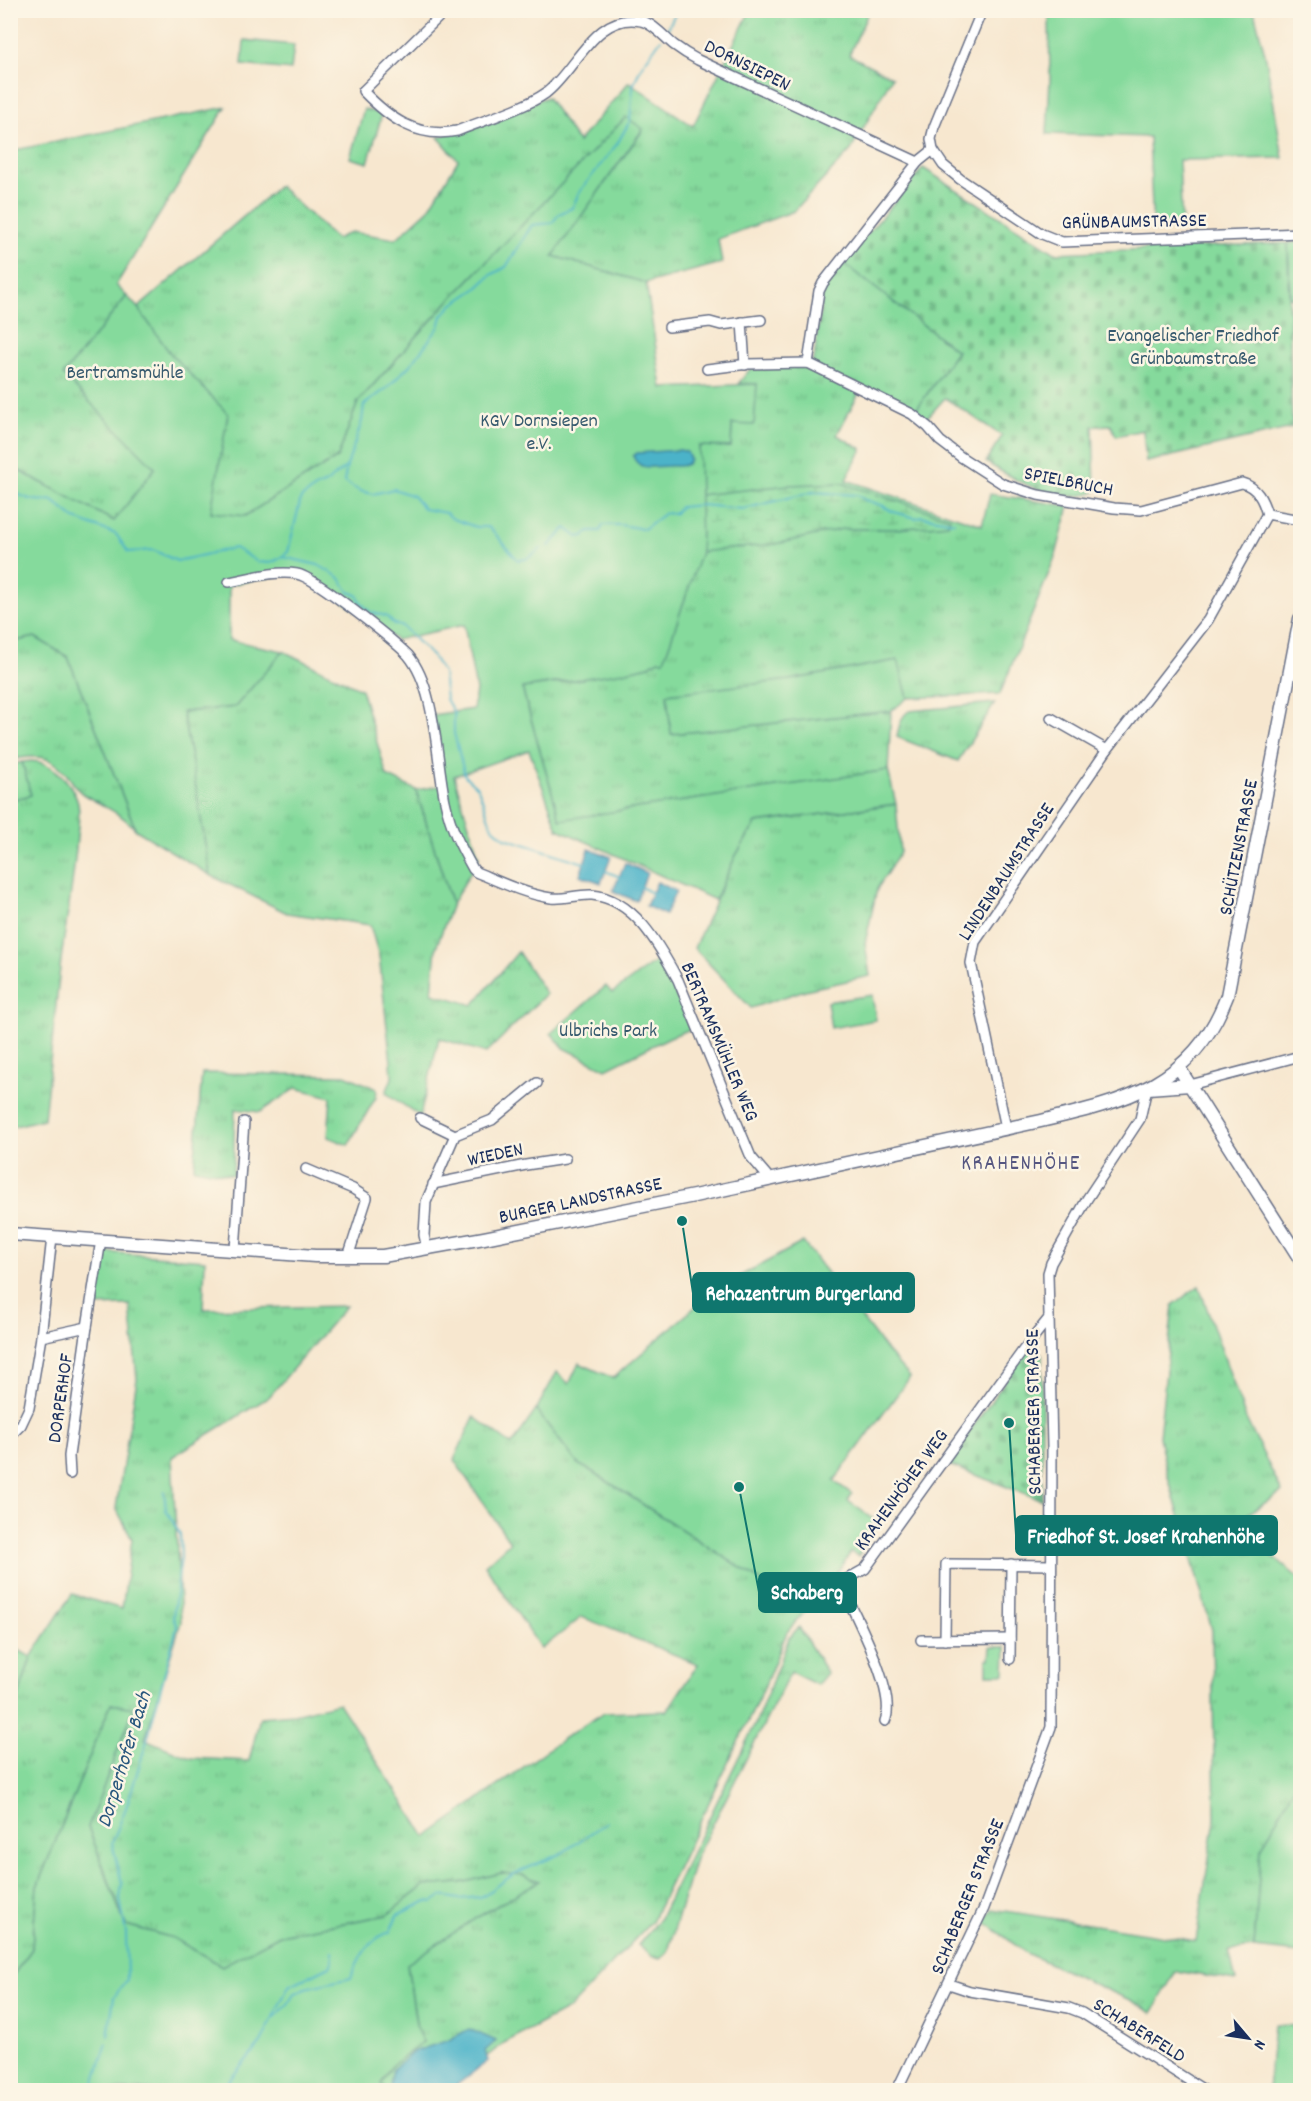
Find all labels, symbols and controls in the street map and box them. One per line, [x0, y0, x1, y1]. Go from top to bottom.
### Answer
street label: DORNSIEPEN [699, 34, 795, 100]
street label: GRÜNBAUMSTRASSE [1061, 208, 1207, 238]
park label: Evangelischer Friedhof Grünbaumstraße [1107, 323, 1280, 374]
park label: Bertramsmühle [66, 360, 184, 388]
park label: KGV Dornsiepen e.V. [480, 408, 598, 459]
street label: SPIELBRUCH [1021, 461, 1115, 505]
street label: SCHÜTZENSTRASSE [1213, 777, 1267, 918]
street label: LINDENBAUMSTRASSE [952, 798, 1063, 947]
street label: BERTRAMSMÜHLER WEG [672, 958, 764, 1126]
park label: Ulbrichs Park [559, 1018, 657, 1046]
street label: WIEDEN [465, 1136, 526, 1175]
district label: KRAHENHÖHE [961, 1150, 1081, 1180]
street label: BURGER LANDSTRASSE [497, 1171, 665, 1233]
callout: Rehazentrum Burgerland [693, 1273, 914, 1312]
text: Rehazentrum Burgerland [705, 1281, 903, 1311]
street label: SCHABERGER STRASSE [1020, 1329, 1050, 1495]
street label: DORPERHOF [42, 1352, 82, 1445]
street label: KRAHENHÖHER WEG [849, 1424, 956, 1557]
callout: Friedhof St. Josef Krahenhöhe [1016, 1516, 1277, 1555]
text: Friedhof St. Josef Krahenhöhe [1027, 1524, 1265, 1554]
callout: Schaberg [759, 1573, 856, 1612]
text: Schaberg [771, 1580, 843, 1610]
water label: Dorperhofer Bach [91, 1687, 161, 1832]
street label: SCHABERGER STRASSE [925, 1815, 1013, 1979]
street label: SCHABERFELD [1087, 1992, 1190, 2071]
north arrow [1218, 2008, 1278, 2068]
text: N [1247, 2035, 1271, 2053]

